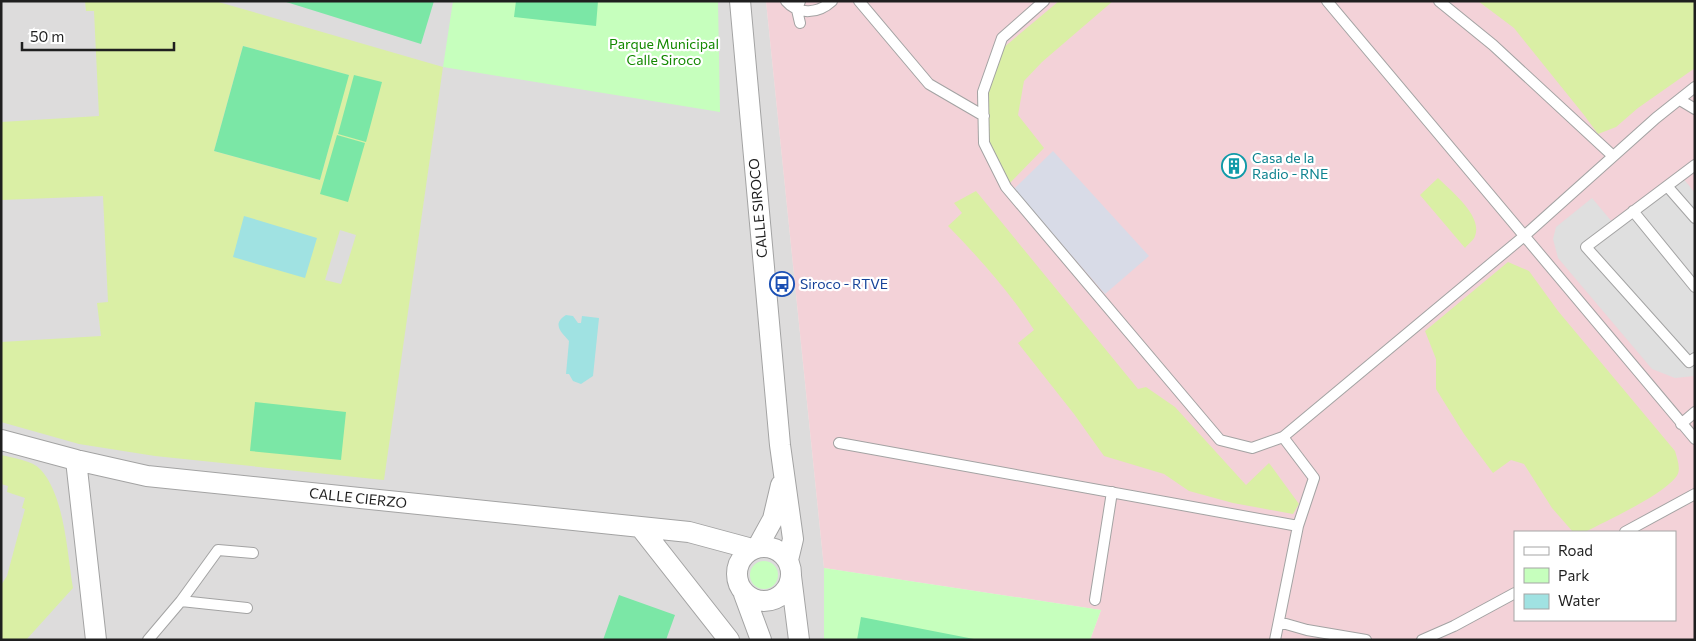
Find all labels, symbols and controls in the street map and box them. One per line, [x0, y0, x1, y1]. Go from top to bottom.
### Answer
scale bar [22, 20, 175, 52]
text: 50 m [30, 27, 64, 45]
park label: Parque Municipal Calle Siroco [609, 35, 719, 68]
place label: Casa de la Radio - RNE [1252, 149, 1328, 182]
building icon: Casa de la Radio - RNE [1221, 153, 1247, 179]
street label: CALLE SIROCO [745, 157, 770, 259]
bus stop icon: Siroco - RTVE [769, 271, 795, 297]
place label: Siroco - RTVE [800, 275, 888, 292]
street label: CALLE CIERZO [308, 484, 408, 511]
legend [1514, 531, 1676, 621]
text: Road [1558, 541, 1593, 559]
text: Park [1558, 566, 1589, 584]
text: Water [1558, 591, 1600, 609]

